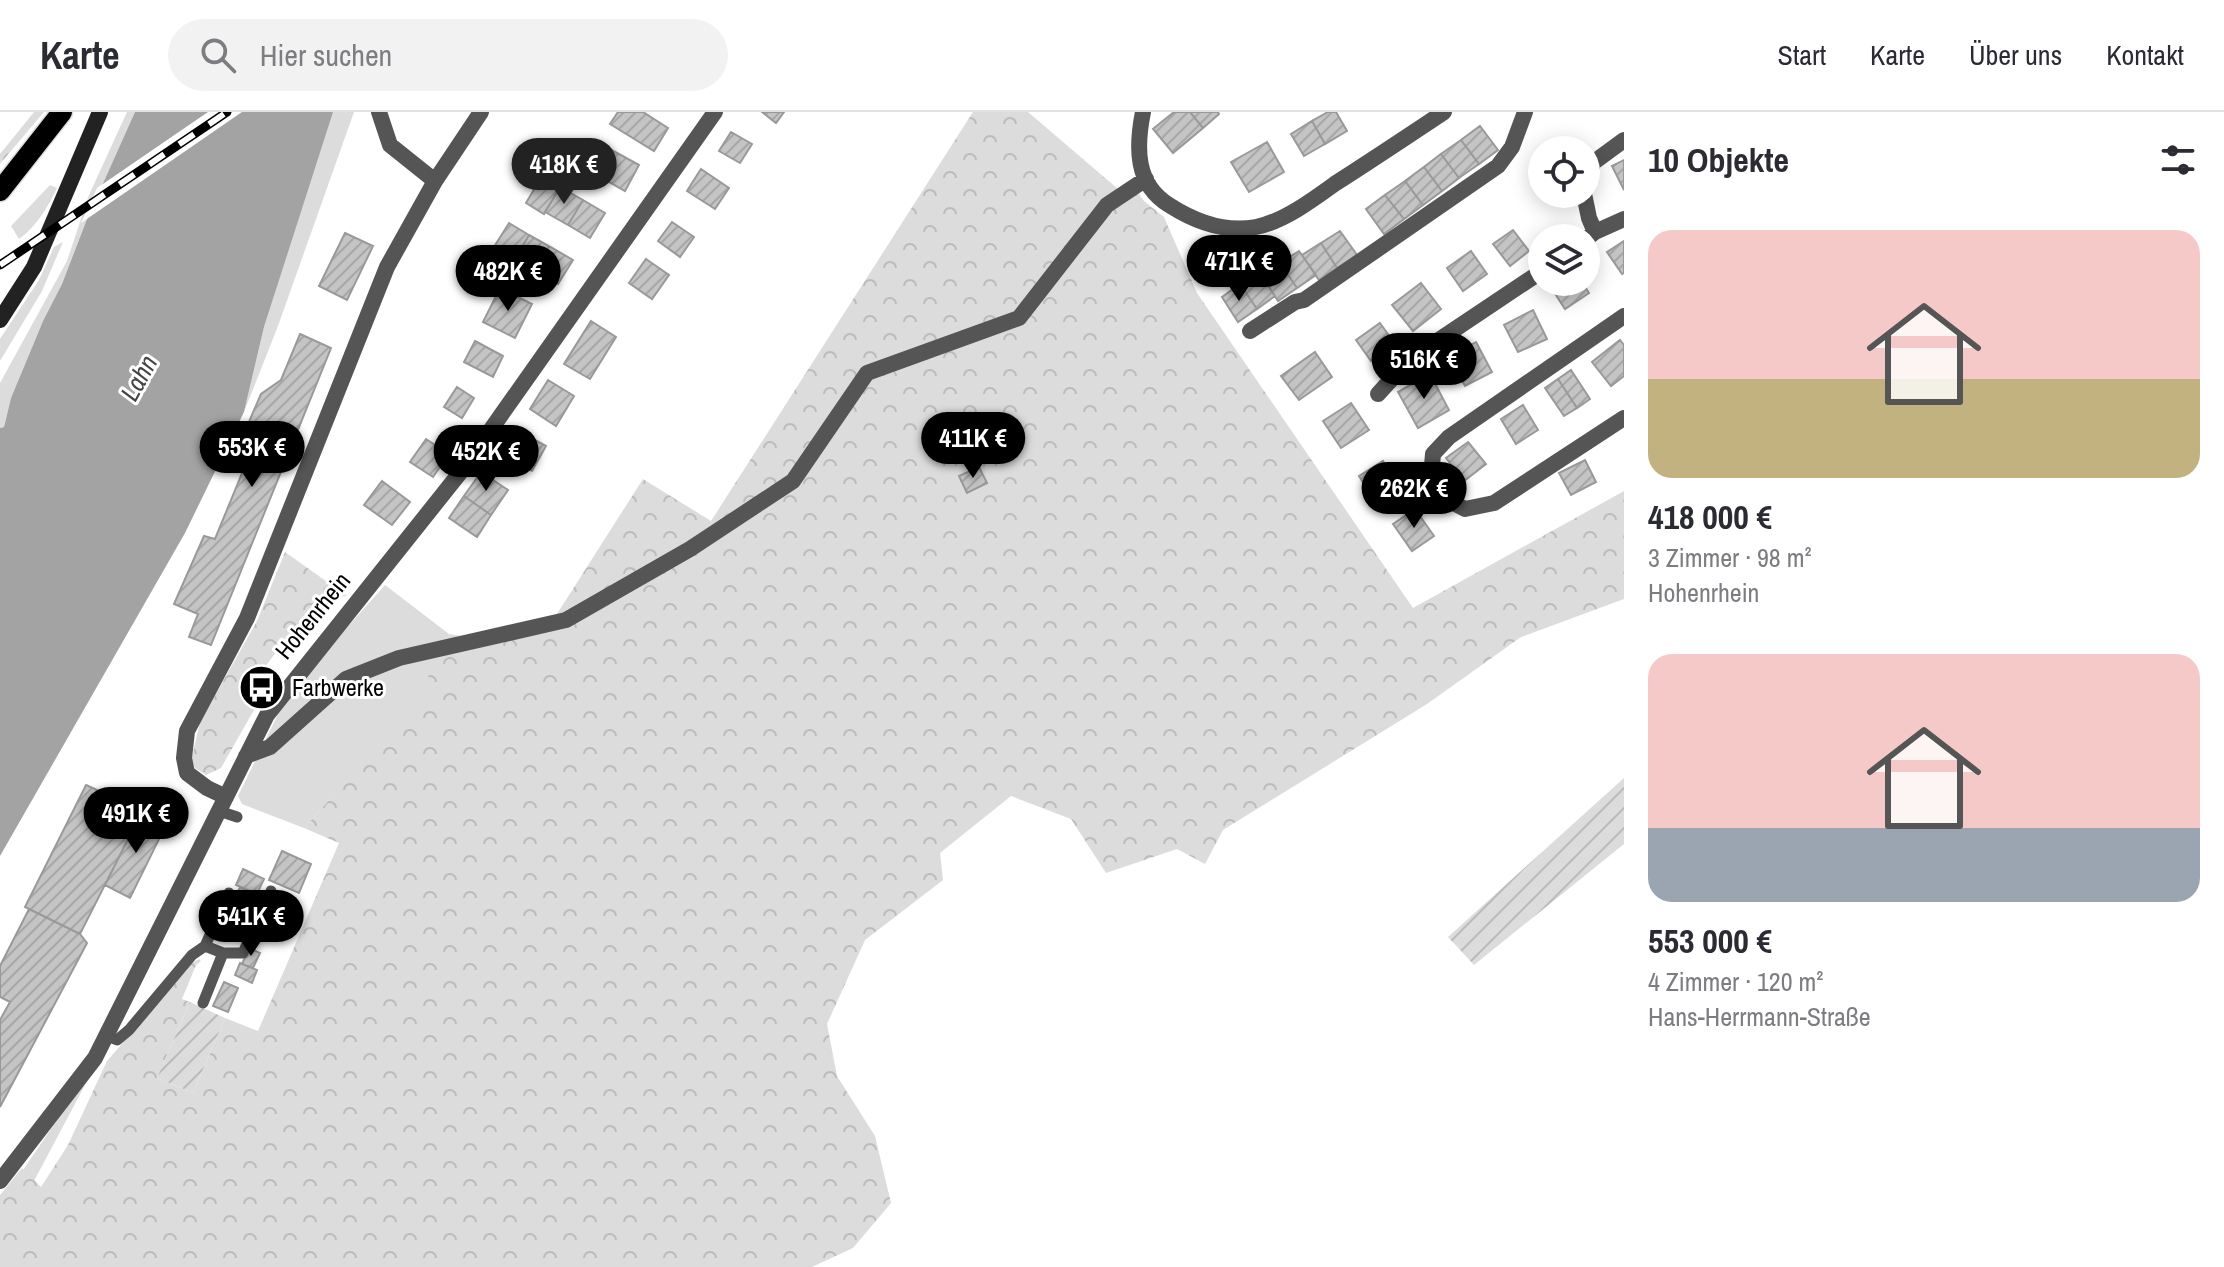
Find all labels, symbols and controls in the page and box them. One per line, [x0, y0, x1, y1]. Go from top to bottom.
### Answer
search box [168, 19, 728, 91]
text: Karte [40, 30, 120, 81]
icon: search [196, 33, 240, 77]
text: Hier suchen [260, 35, 392, 75]
text: Start [1778, 36, 1826, 74]
text: Karte [1870, 36, 1925, 74]
text: Über uns [1969, 36, 2062, 74]
text: Kontakt [2106, 36, 2184, 74]
map controls [1528, 136, 1600, 296]
button: locate [1528, 136, 1600, 208]
text: 10 Objekte [1648, 137, 1789, 183]
pin: 418K € [499, 138, 629, 206]
icon: filters [2156, 138, 2200, 182]
text: 418K € [530, 146, 598, 181]
button: layers [1528, 224, 1600, 296]
pin: 471K € [1174, 235, 1304, 303]
text: 471K € [1205, 243, 1273, 278]
pin: 482K € [443, 245, 573, 313]
text: 482K € [474, 253, 542, 288]
icon: home [1852, 282, 1996, 426]
pin: 516K € [1359, 333, 1489, 401]
text: 516K € [1390, 341, 1458, 376]
water label: Lahn [112, 349, 165, 407]
pin: 411K € [908, 412, 1038, 480]
text: 411K € [939, 420, 1007, 455]
pin: 553K € [187, 421, 317, 489]
pin: 452K € [421, 425, 551, 493]
text: 553K € [218, 429, 286, 464]
text: 452K € [452, 433, 520, 468]
pin: 262K € [1349, 462, 1479, 530]
text: 262K € [1380, 470, 1448, 505]
text: 418 000 € [1648, 494, 1772, 540]
text: 3 Zimmer · 98 m² [1648, 540, 1812, 575]
street label: Hohenrhein [267, 565, 357, 665]
text: Hohenrhein [1648, 575, 1759, 610]
bus stop icon: Farbwerke [237, 664, 285, 712]
place label: Farbwerke [292, 671, 384, 703]
icon: home [1852, 706, 1996, 850]
pin: 491K € [71, 787, 201, 855]
text: 491K € [102, 795, 170, 830]
pin: 541K € [186, 890, 316, 958]
text: 541K € [217, 898, 285, 933]
text: 553 000 € [1648, 918, 1772, 964]
text: 4 Zimmer · 120 m² [1648, 964, 1823, 999]
text: Hans-Herrmann-Straße [1648, 999, 1871, 1034]

